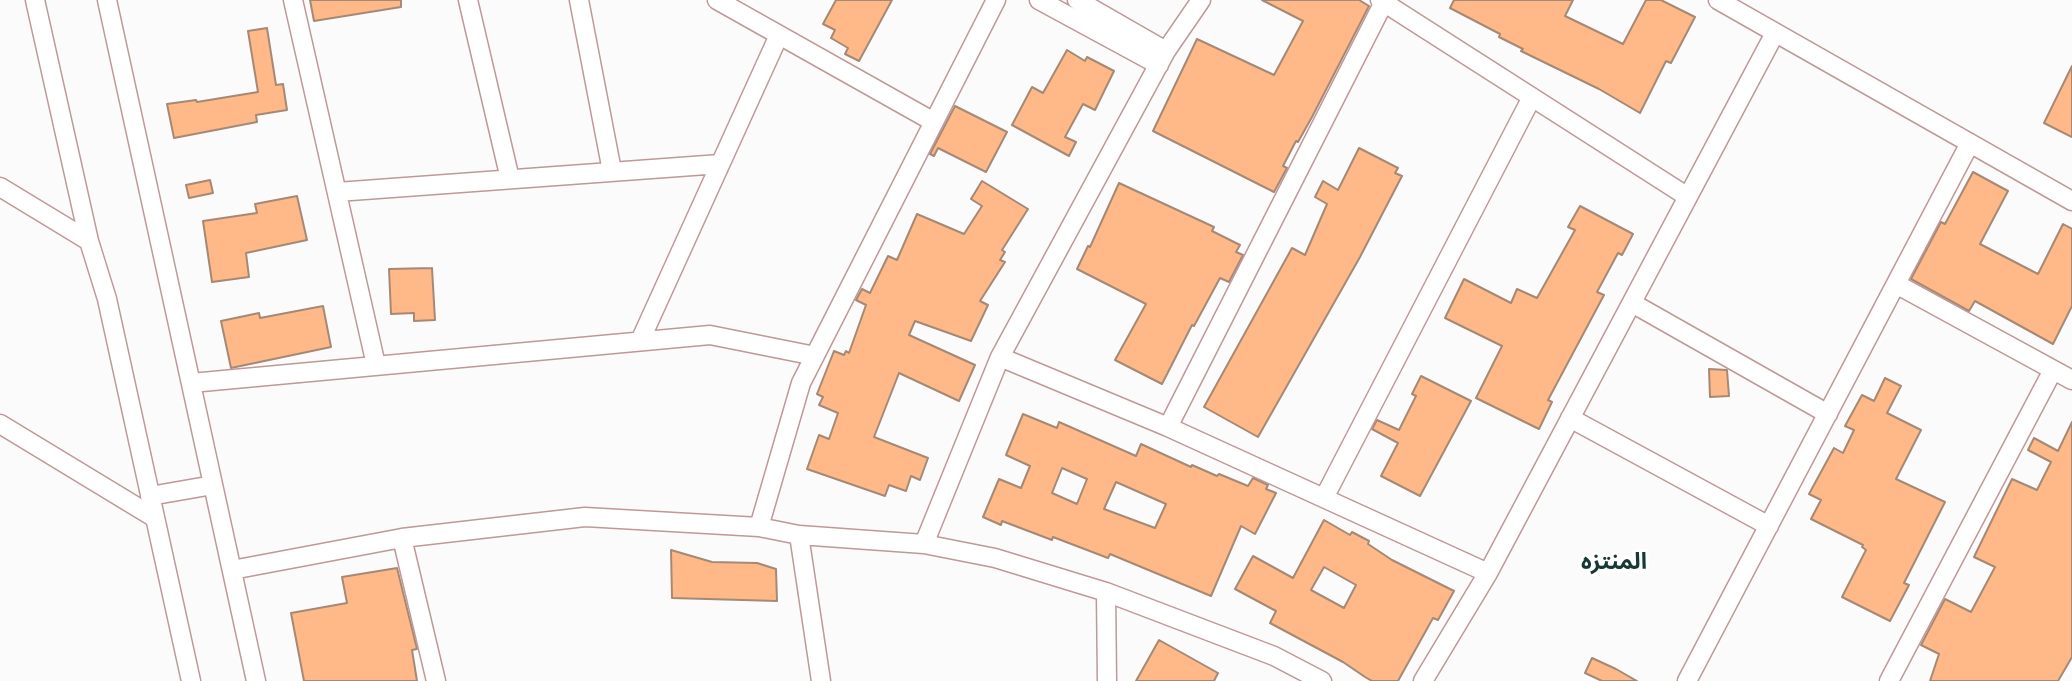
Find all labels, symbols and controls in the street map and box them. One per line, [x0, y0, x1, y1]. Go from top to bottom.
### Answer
district label: المنتزه [1581, 548, 1647, 576]

